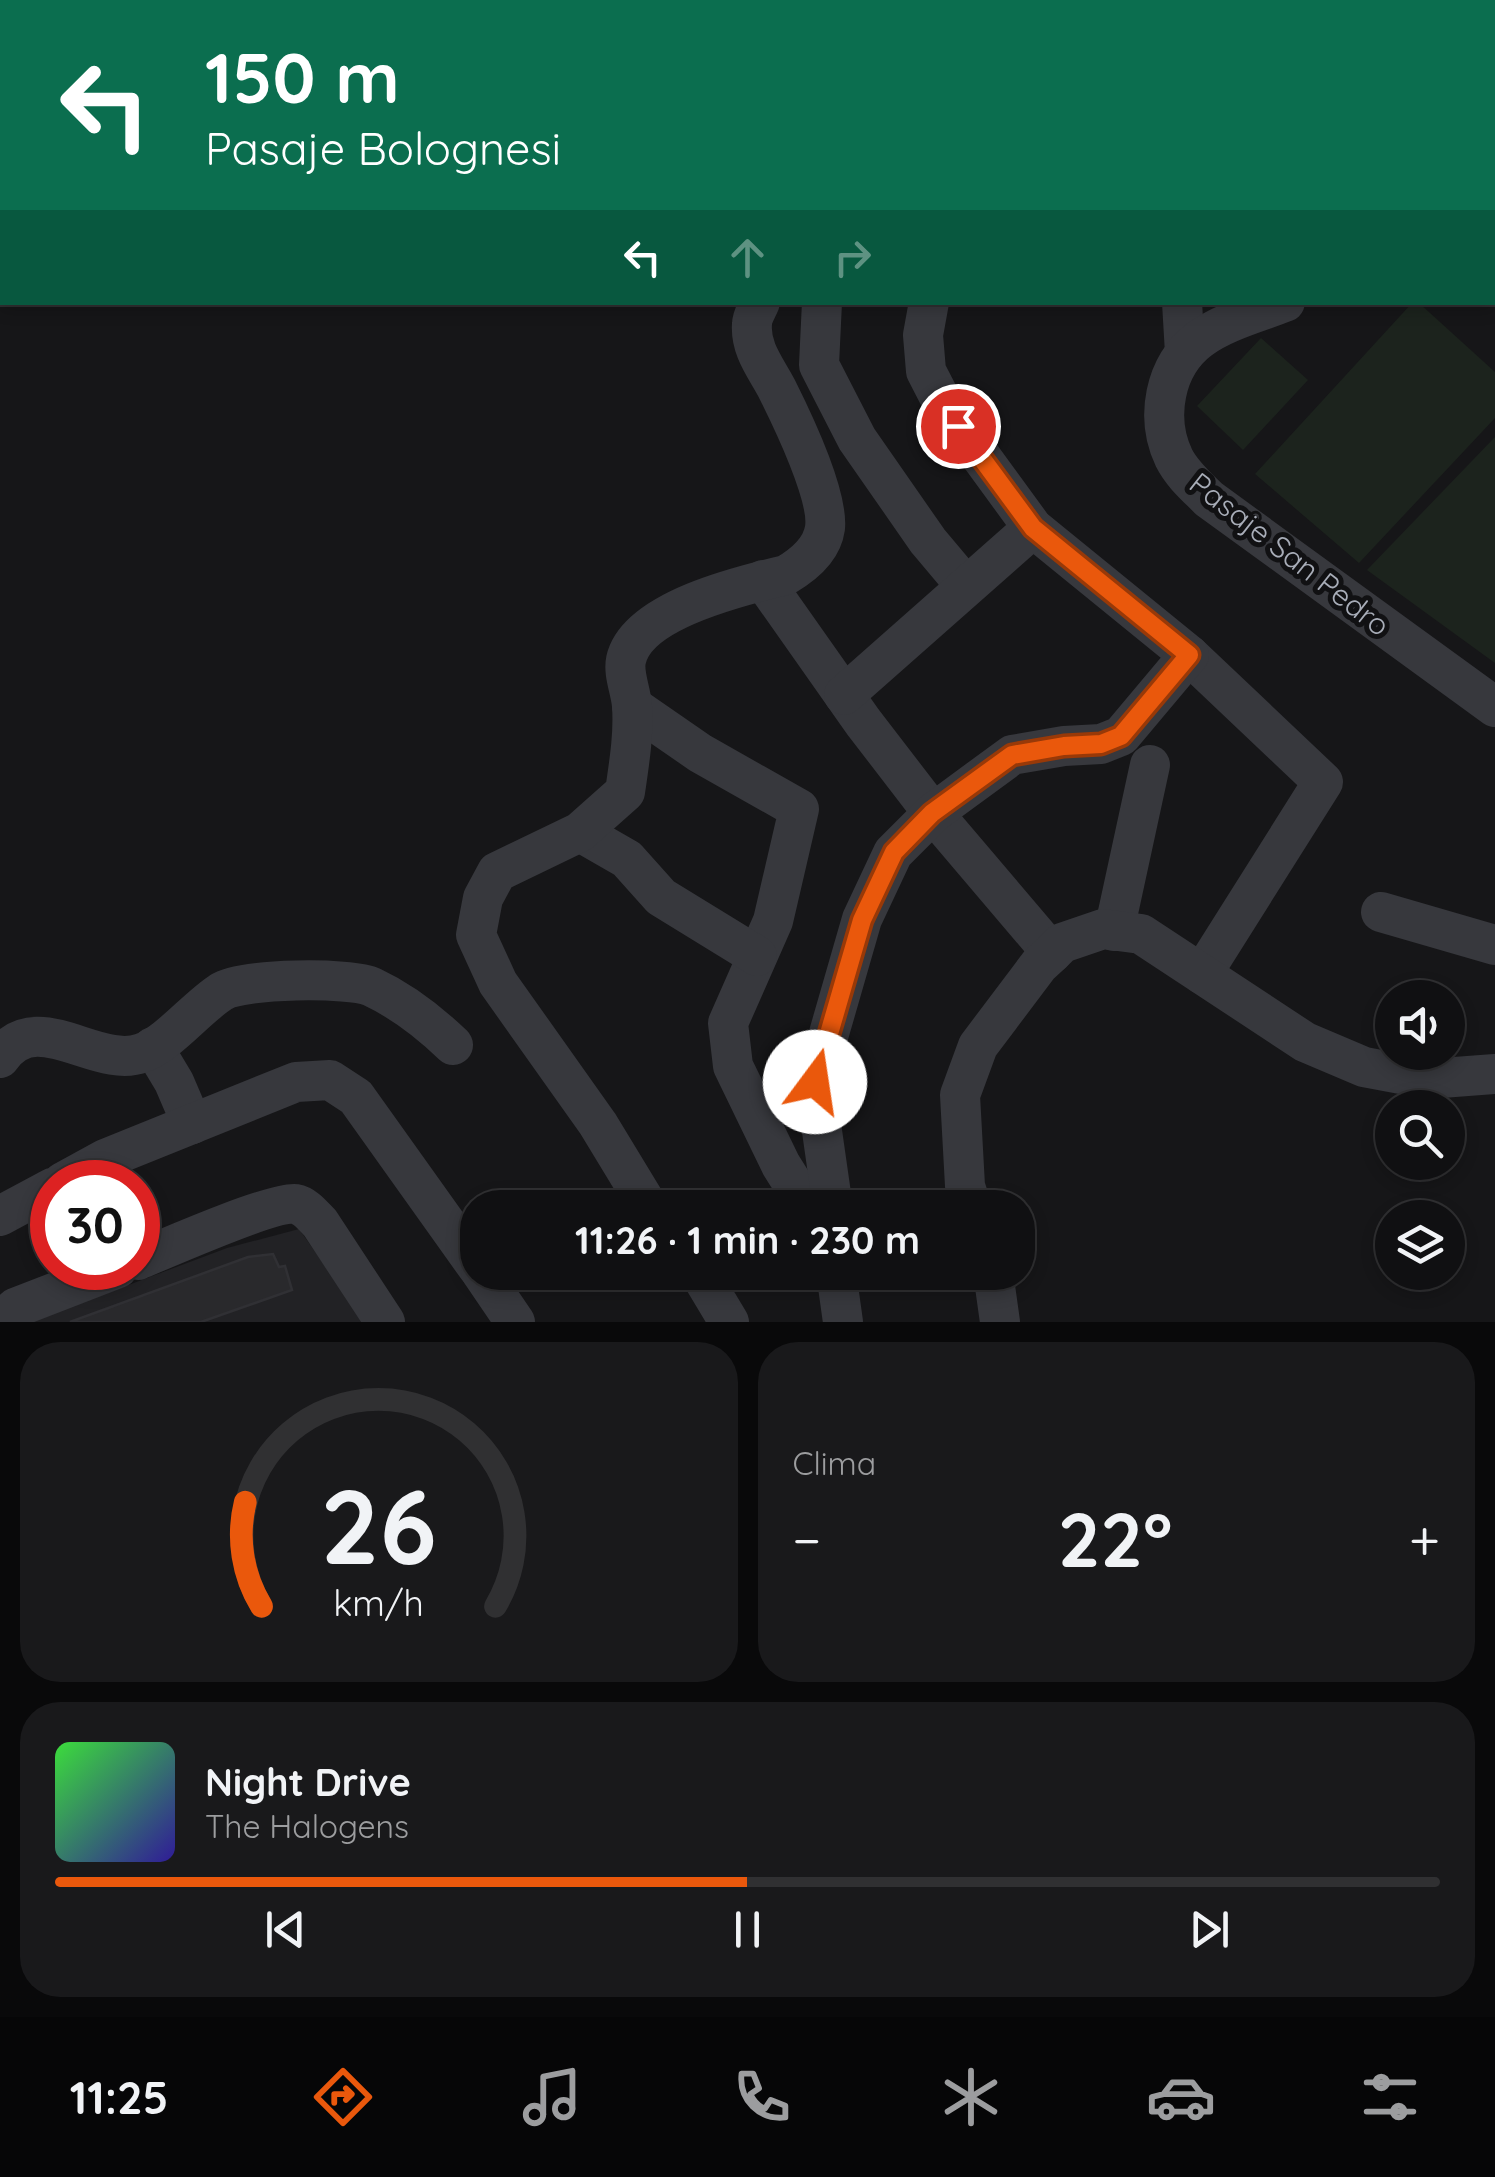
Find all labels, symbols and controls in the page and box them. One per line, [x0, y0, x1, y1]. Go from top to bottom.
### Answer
text: 150 m [205, 33, 400, 121]
icon: left [40, 40, 170, 170]
text: Pasaje Bolognesi [205, 120, 561, 176]
icon: left [615, 230, 670, 285]
icon: ahead [720, 230, 775, 285]
icon: right [825, 230, 880, 285]
pin [916, 384, 1001, 469]
icon: arrive [931, 399, 986, 454]
street label: Pasaje San Pedro [1182, 464, 1398, 644]
map controls [1375, 980, 1465, 1290]
button: sound [1375, 980, 1465, 1070]
position arrow [763, 1030, 867, 1134]
button: search [1375, 1090, 1465, 1180]
speed limit sign: 30 [30, 1160, 160, 1290]
button: layers [1375, 1200, 1465, 1290]
text: 11:26 · 1 min · 230 m [575, 1216, 920, 1264]
text: Clima [793, 1443, 876, 1483]
text: 26 [320, 1460, 437, 1590]
text: 22° [1058, 1492, 1172, 1586]
text: − [793, 1505, 821, 1574]
text: + [1409, 1505, 1440, 1574]
text: km/h [333, 1580, 424, 1625]
text: Night Drive [205, 1758, 411, 1806]
text: The Halogens [205, 1806, 409, 1846]
icon: previous [258, 1902, 313, 1957]
icon: pause [720, 1902, 775, 1957]
icon: next [1182, 1902, 1237, 1957]
icon: directions [308, 2062, 378, 2132]
icon: music [517, 2062, 587, 2132]
icon: phone [727, 2062, 797, 2132]
icon: climate [936, 2062, 1006, 2132]
icon: car [1146, 2062, 1216, 2132]
icon: filters [1355, 2062, 1425, 2132]
text: 11:25 [70, 2069, 169, 2125]

